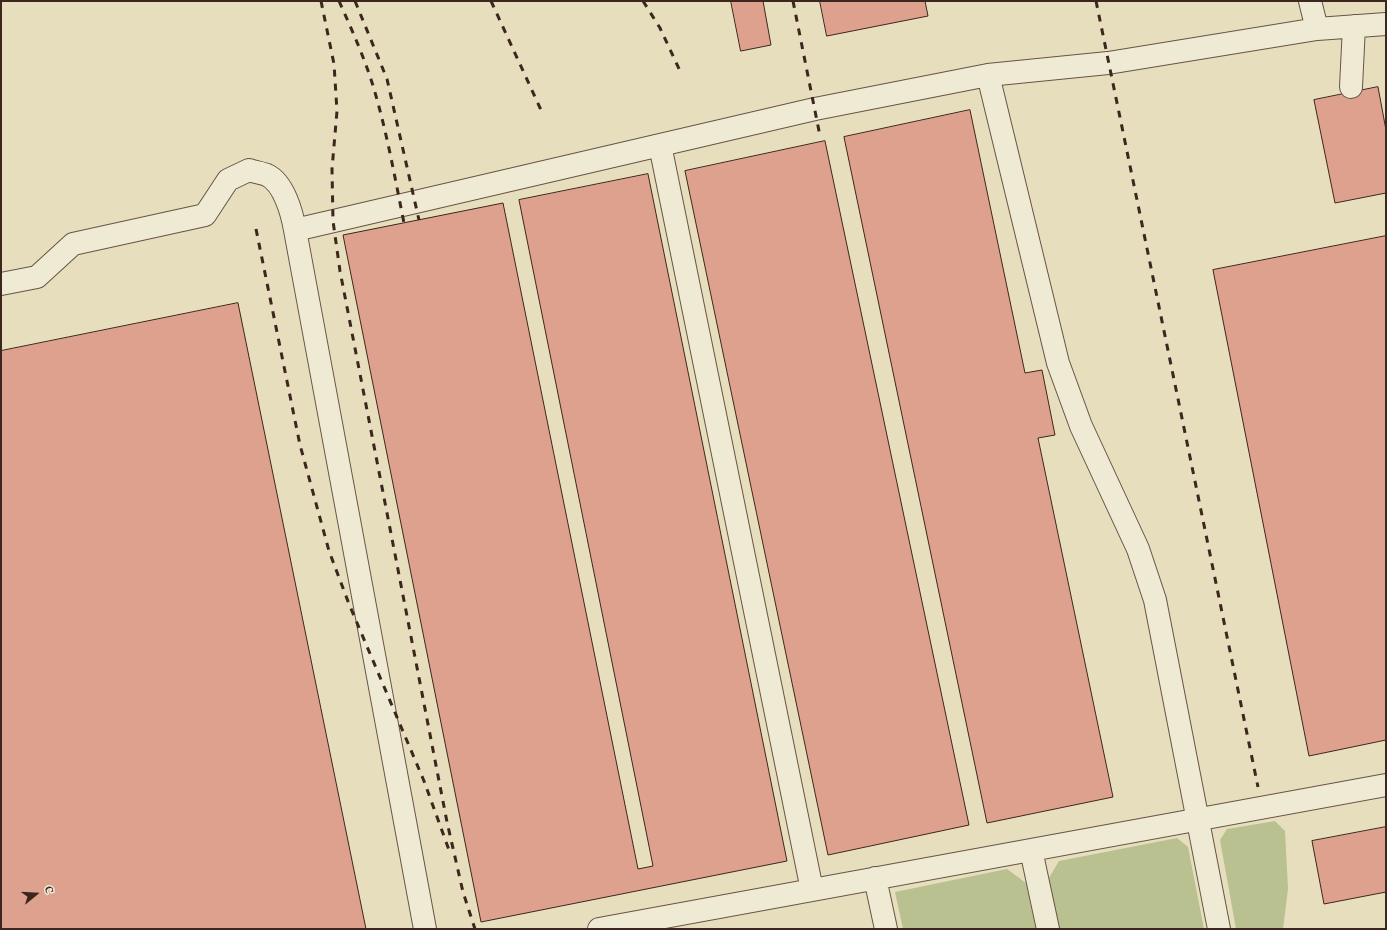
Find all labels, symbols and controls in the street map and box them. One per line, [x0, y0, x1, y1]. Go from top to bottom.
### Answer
north arrow [16, 874, 56, 914]
text: С [40, 884, 56, 896]

